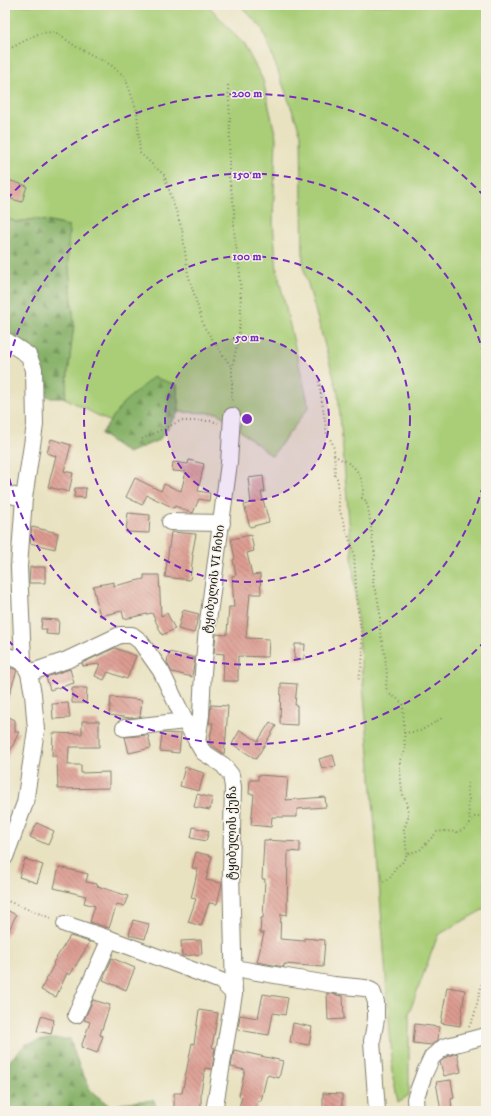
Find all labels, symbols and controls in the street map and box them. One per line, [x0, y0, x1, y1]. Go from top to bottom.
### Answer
text: 200 m [232, 86, 262, 101]
text: 150 m [233, 167, 261, 182]
text: 100 m [233, 249, 261, 264]
text: 50 m [234, 330, 259, 345]
centre of rings [240, 412, 254, 426]
street label: ტყიბულის VI ჩიხი [200, 524, 228, 634]
street label: ტყიბულის ქუჩა [225, 786, 240, 880]

